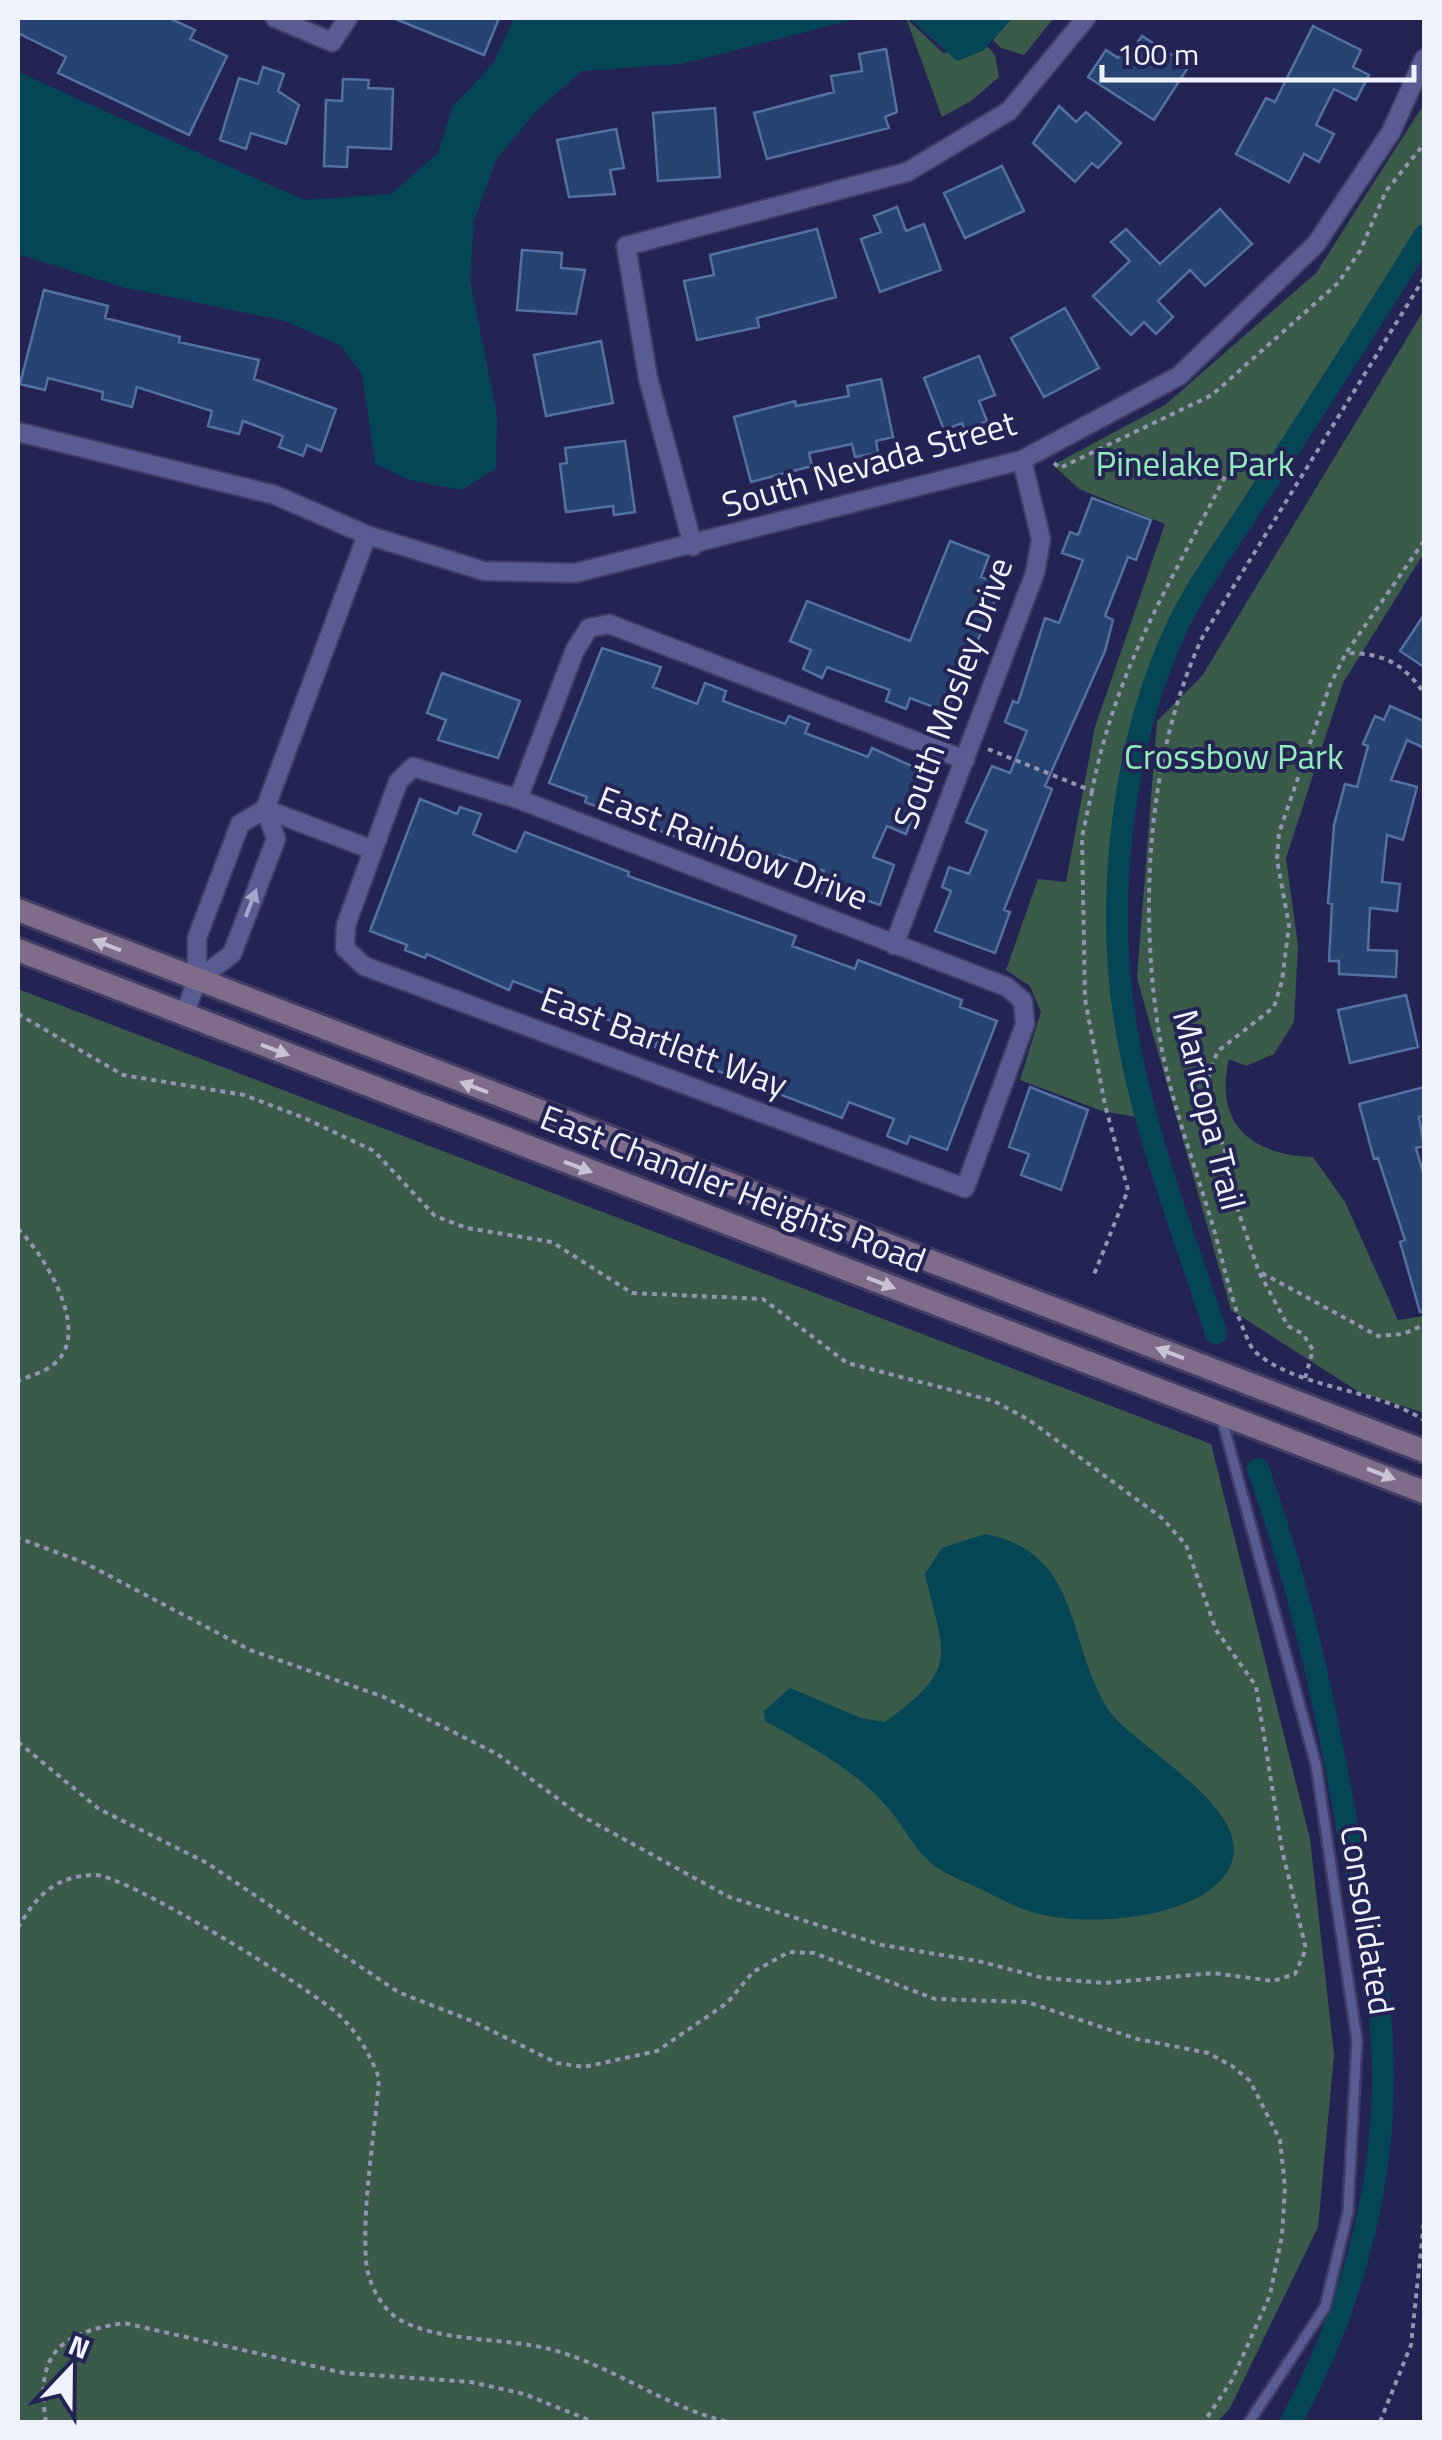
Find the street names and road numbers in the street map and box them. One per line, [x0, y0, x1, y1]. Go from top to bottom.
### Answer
street label: South Nevada Street [715, 395, 1022, 531]
street label: South Mosley Drive [878, 549, 1026, 836]
street label: East Rainbow Drive [590, 771, 877, 924]
street label: East Bartlett Way [533, 971, 795, 1111]
street label: Maricopa Trail [1159, 1004, 1261, 1216]
street label: East Chandler Heights Road [533, 1090, 934, 1287]
street label: Consolidated [1326, 1821, 1410, 2018]

